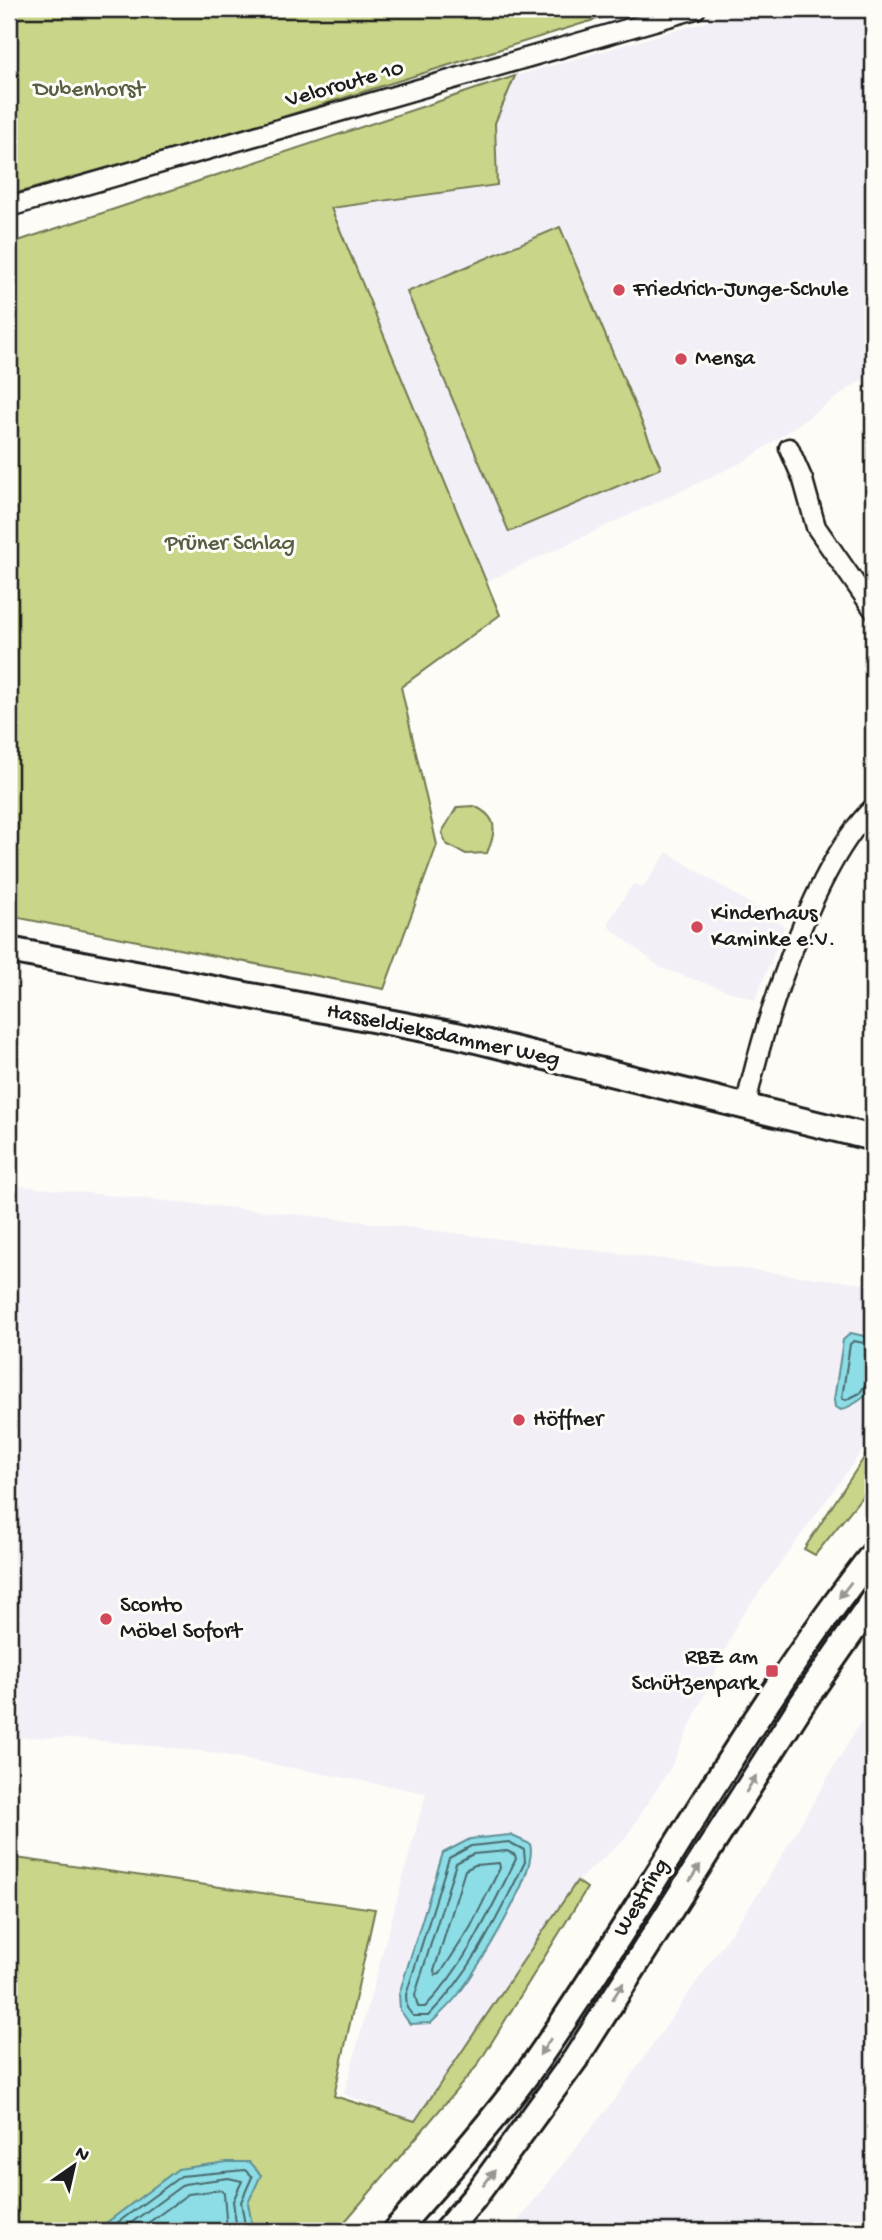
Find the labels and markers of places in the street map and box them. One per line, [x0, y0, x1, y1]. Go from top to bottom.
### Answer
place label: Friedrich-Junge-Schule [632, 277, 850, 304]
marker: Friedrich-Junge-Schule [611, 282, 627, 298]
place label: Mensa [695, 346, 756, 373]
marker: Mensa [673, 351, 689, 367]
place label: Kinderhaus Kaminke e.V. [711, 901, 835, 954]
marker: Kinderhaus Kaminke e.V. [689, 919, 705, 935]
place label: Höffner [533, 1407, 605, 1434]
marker: Höffner [511, 1412, 527, 1428]
place label: Sconto Möbel Sofort [120, 1593, 243, 1646]
marker: Sconto Möbel Sofort [98, 1611, 114, 1627]
place label: RBZ am Schützenpark [632, 1645, 761, 1698]
marker: RBZ am Schützenpark [764, 1663, 780, 1679]

